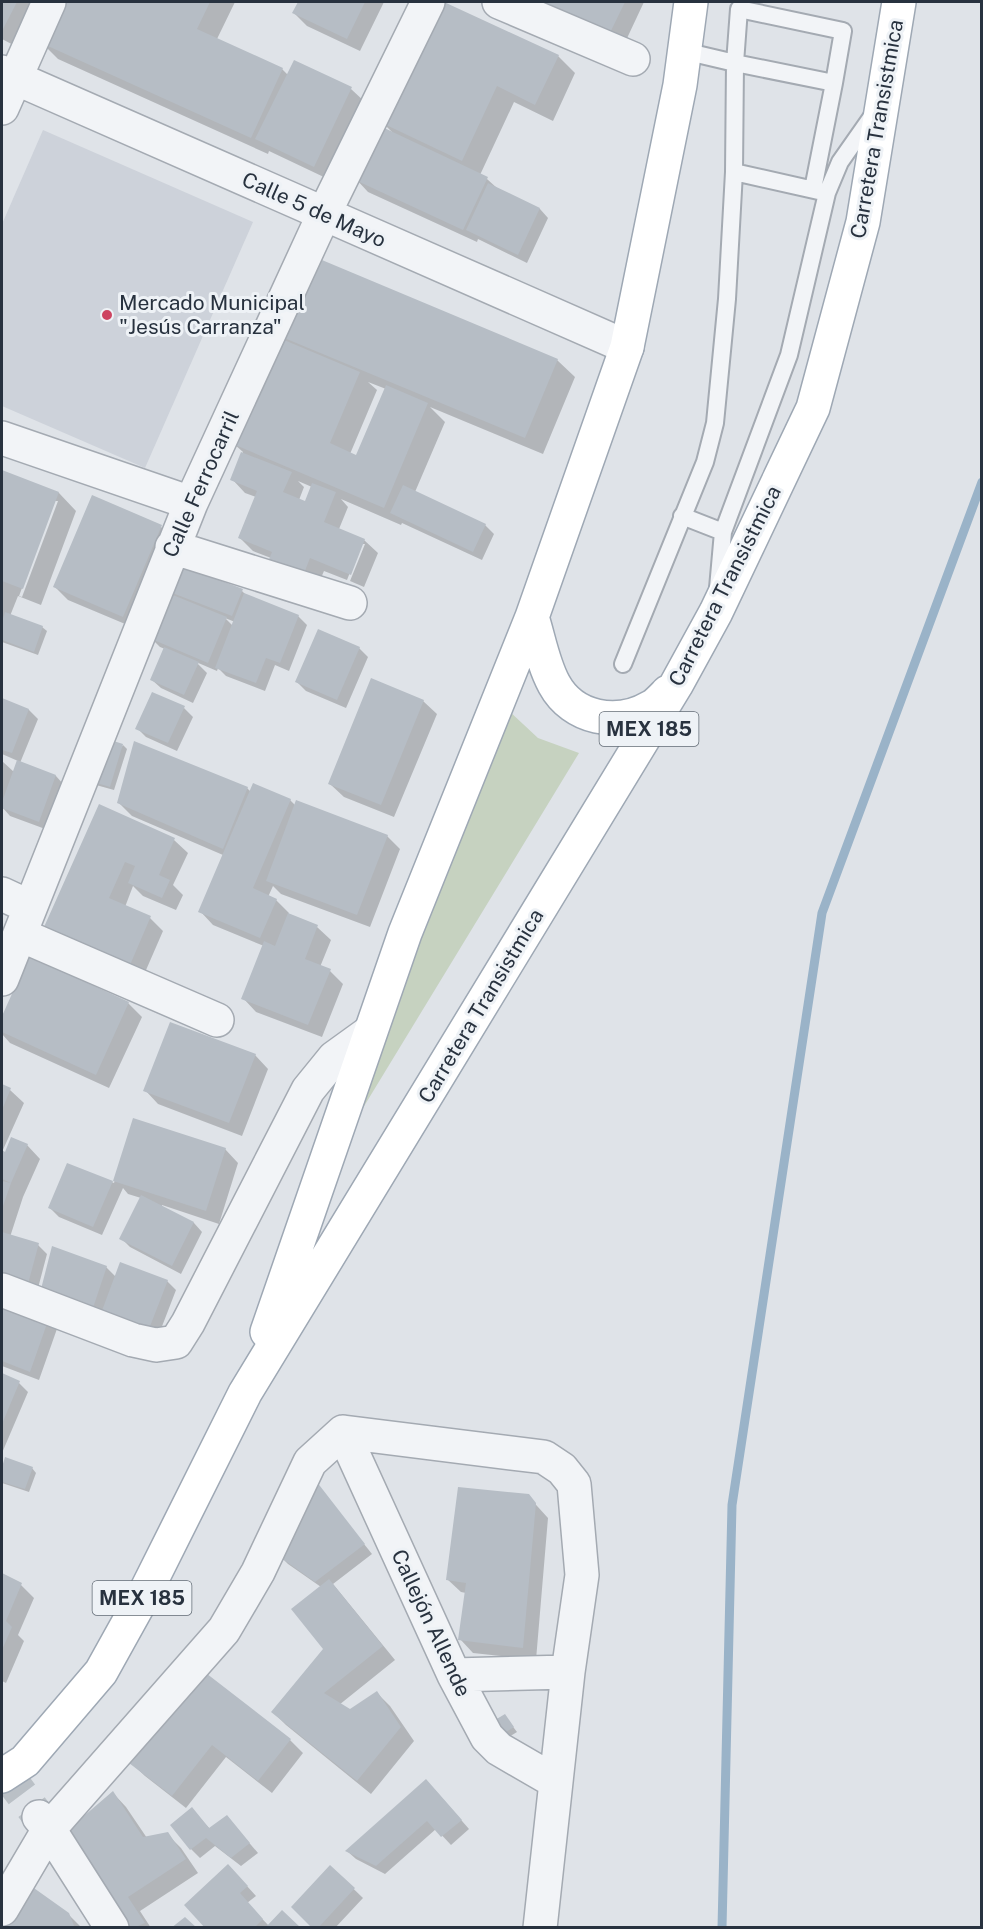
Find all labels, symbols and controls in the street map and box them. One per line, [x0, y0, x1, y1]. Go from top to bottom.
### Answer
street label: Carretera Transistmica [845, 18, 908, 240]
street label: Calle 5 de Mayo [238, 167, 390, 252]
place label: Mercado Municipal "Jesús Carranza" [119, 290, 305, 339]
marker: Mercado Municipal "Jesús Carranza" [100, 308, 114, 322]
street label: Calle Ferrocarril [157, 407, 244, 561]
street label: Carretera Transistmica [663, 481, 786, 690]
road number: MEX 185 [600, 712, 698, 746]
street label: Carretera Transistmica [413, 904, 548, 1107]
street label: Callejón Allende [386, 1545, 476, 1700]
road number: MEX 185 [92, 1581, 192, 1615]

